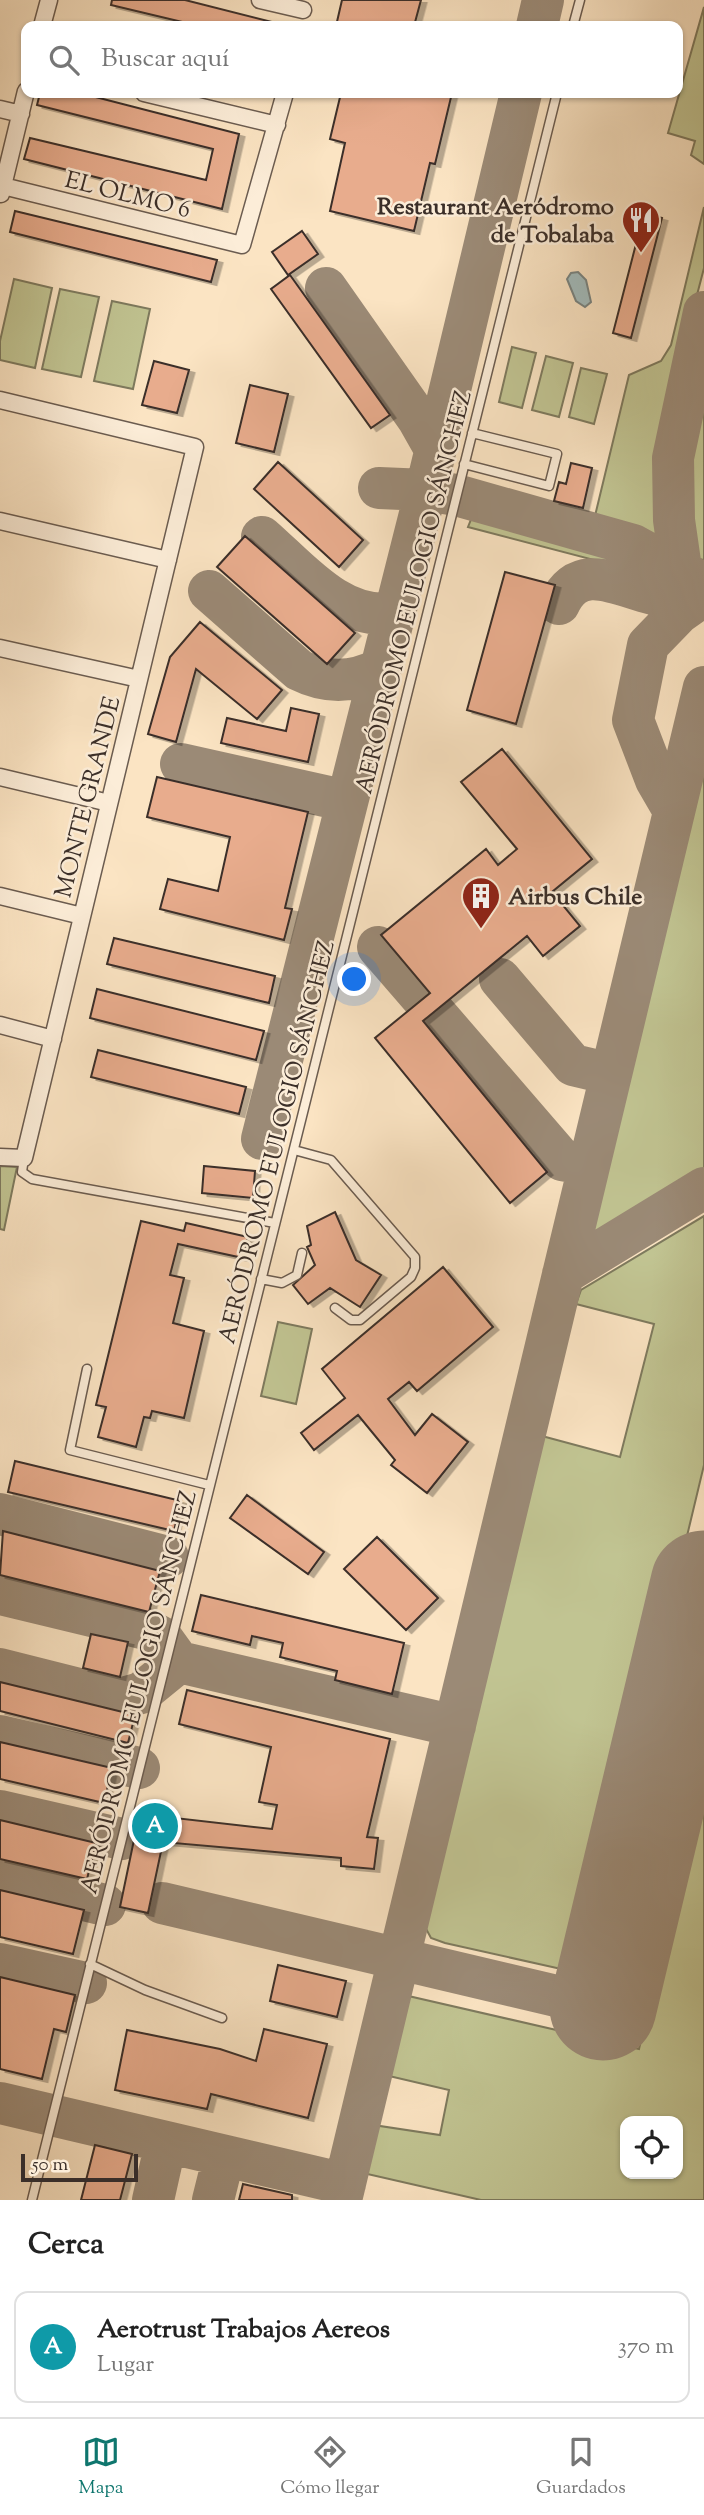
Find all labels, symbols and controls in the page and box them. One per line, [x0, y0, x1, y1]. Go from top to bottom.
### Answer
search box [21, 21, 683, 98]
icon: search [45, 41, 83, 79]
text: Buscar aquí [101, 41, 230, 78]
street label: EL OLMO 6 [61, 164, 194, 228]
place label: Restaurant Aeródromo de Tobalaba [377, 191, 615, 253]
restaurant icon: Restaurant Aeródromo de Tobalaba [620, 199, 662, 254]
street label: AERÓDROMO EULOGIO SÁNCHEZ [348, 387, 482, 798]
street label: MONTE GRANDE [47, 693, 131, 902]
building icon: Airbus Chile [460, 875, 502, 930]
place label: Airbus Chile [508, 881, 642, 915]
street label: AERÓDROMO EULOGIO SÁNCHEZ [211, 937, 345, 1348]
your location [337, 962, 371, 996]
street label: AERÓDROMO EULOGIO SÁNCHEZ [74, 1487, 202, 1897]
pin: A [132, 1800, 178, 1852]
map controls [620, 2116, 683, 2179]
button: locate [620, 2116, 683, 2179]
scale bar [21, 2151, 138, 2183]
text: 50 m [32, 2152, 68, 2179]
text: Cerca [28, 2224, 104, 2267]
text: Aerotrust Trabajos Aereos [97, 2312, 390, 2349]
text: A [44, 2331, 62, 2364]
text: 370 m [618, 2331, 674, 2364]
text: Lugar [97, 2349, 154, 2382]
tab: Mapa [78, 2433, 124, 2502]
tab: Cómo llegar [280, 2433, 379, 2502]
tab: Guardados [536, 2433, 626, 2502]

